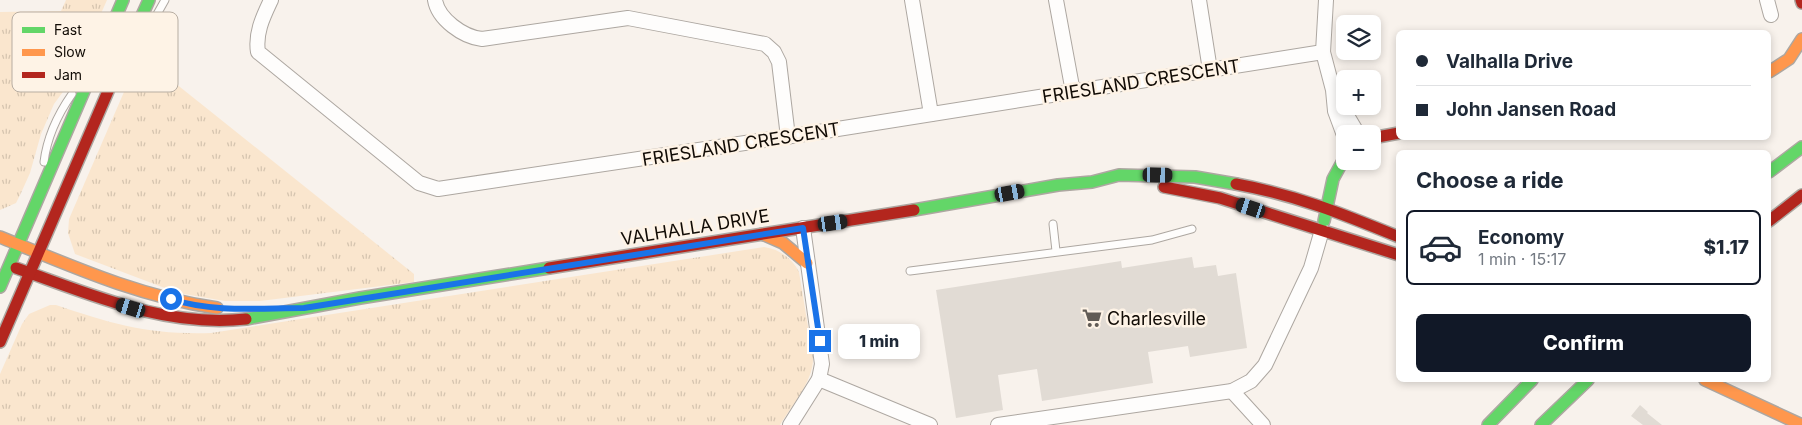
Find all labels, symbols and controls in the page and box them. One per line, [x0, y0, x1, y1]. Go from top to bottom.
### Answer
legend [12, 12, 178, 92]
map controls [1336, 15, 1381, 170]
button: layers [1336, 15, 1381, 60]
text: Fast [54, 21, 82, 38]
text: Slow [54, 43, 86, 60]
text: Valhalla Drive [1446, 50, 1573, 73]
street label: FRIESLAND CRESCENT [1041, 55, 1241, 107]
text: Jam [54, 66, 82, 83]
button: + [1336, 70, 1381, 115]
text: John Jansen Road [1446, 98, 1616, 121]
street label: FRIESLAND CRESCENT [641, 118, 841, 170]
button: − [1336, 125, 1381, 170]
car [1142, 167, 1173, 183]
text: Choose a ride [1416, 167, 1564, 193]
car [993, 183, 1026, 203]
car [1234, 196, 1267, 220]
street label: VALHALLA DRIVE [619, 205, 771, 249]
car [817, 213, 848, 233]
icon: car [1418, 225, 1463, 270]
text: Economy [1478, 226, 1564, 249]
text: $1.17 [1704, 236, 1749, 259]
text: 1 min · 15:17 [1478, 249, 1566, 269]
route start [160, 288, 182, 310]
car [114, 296, 147, 320]
supermarket icon: Charlesville [1081, 307, 1103, 329]
place label: Charlesville [1107, 308, 1206, 329]
button: Confirm [1416, 314, 1751, 372]
callout: 1 min [838, 324, 920, 358]
route end [809, 330, 831, 352]
text: 1 min [859, 331, 899, 351]

